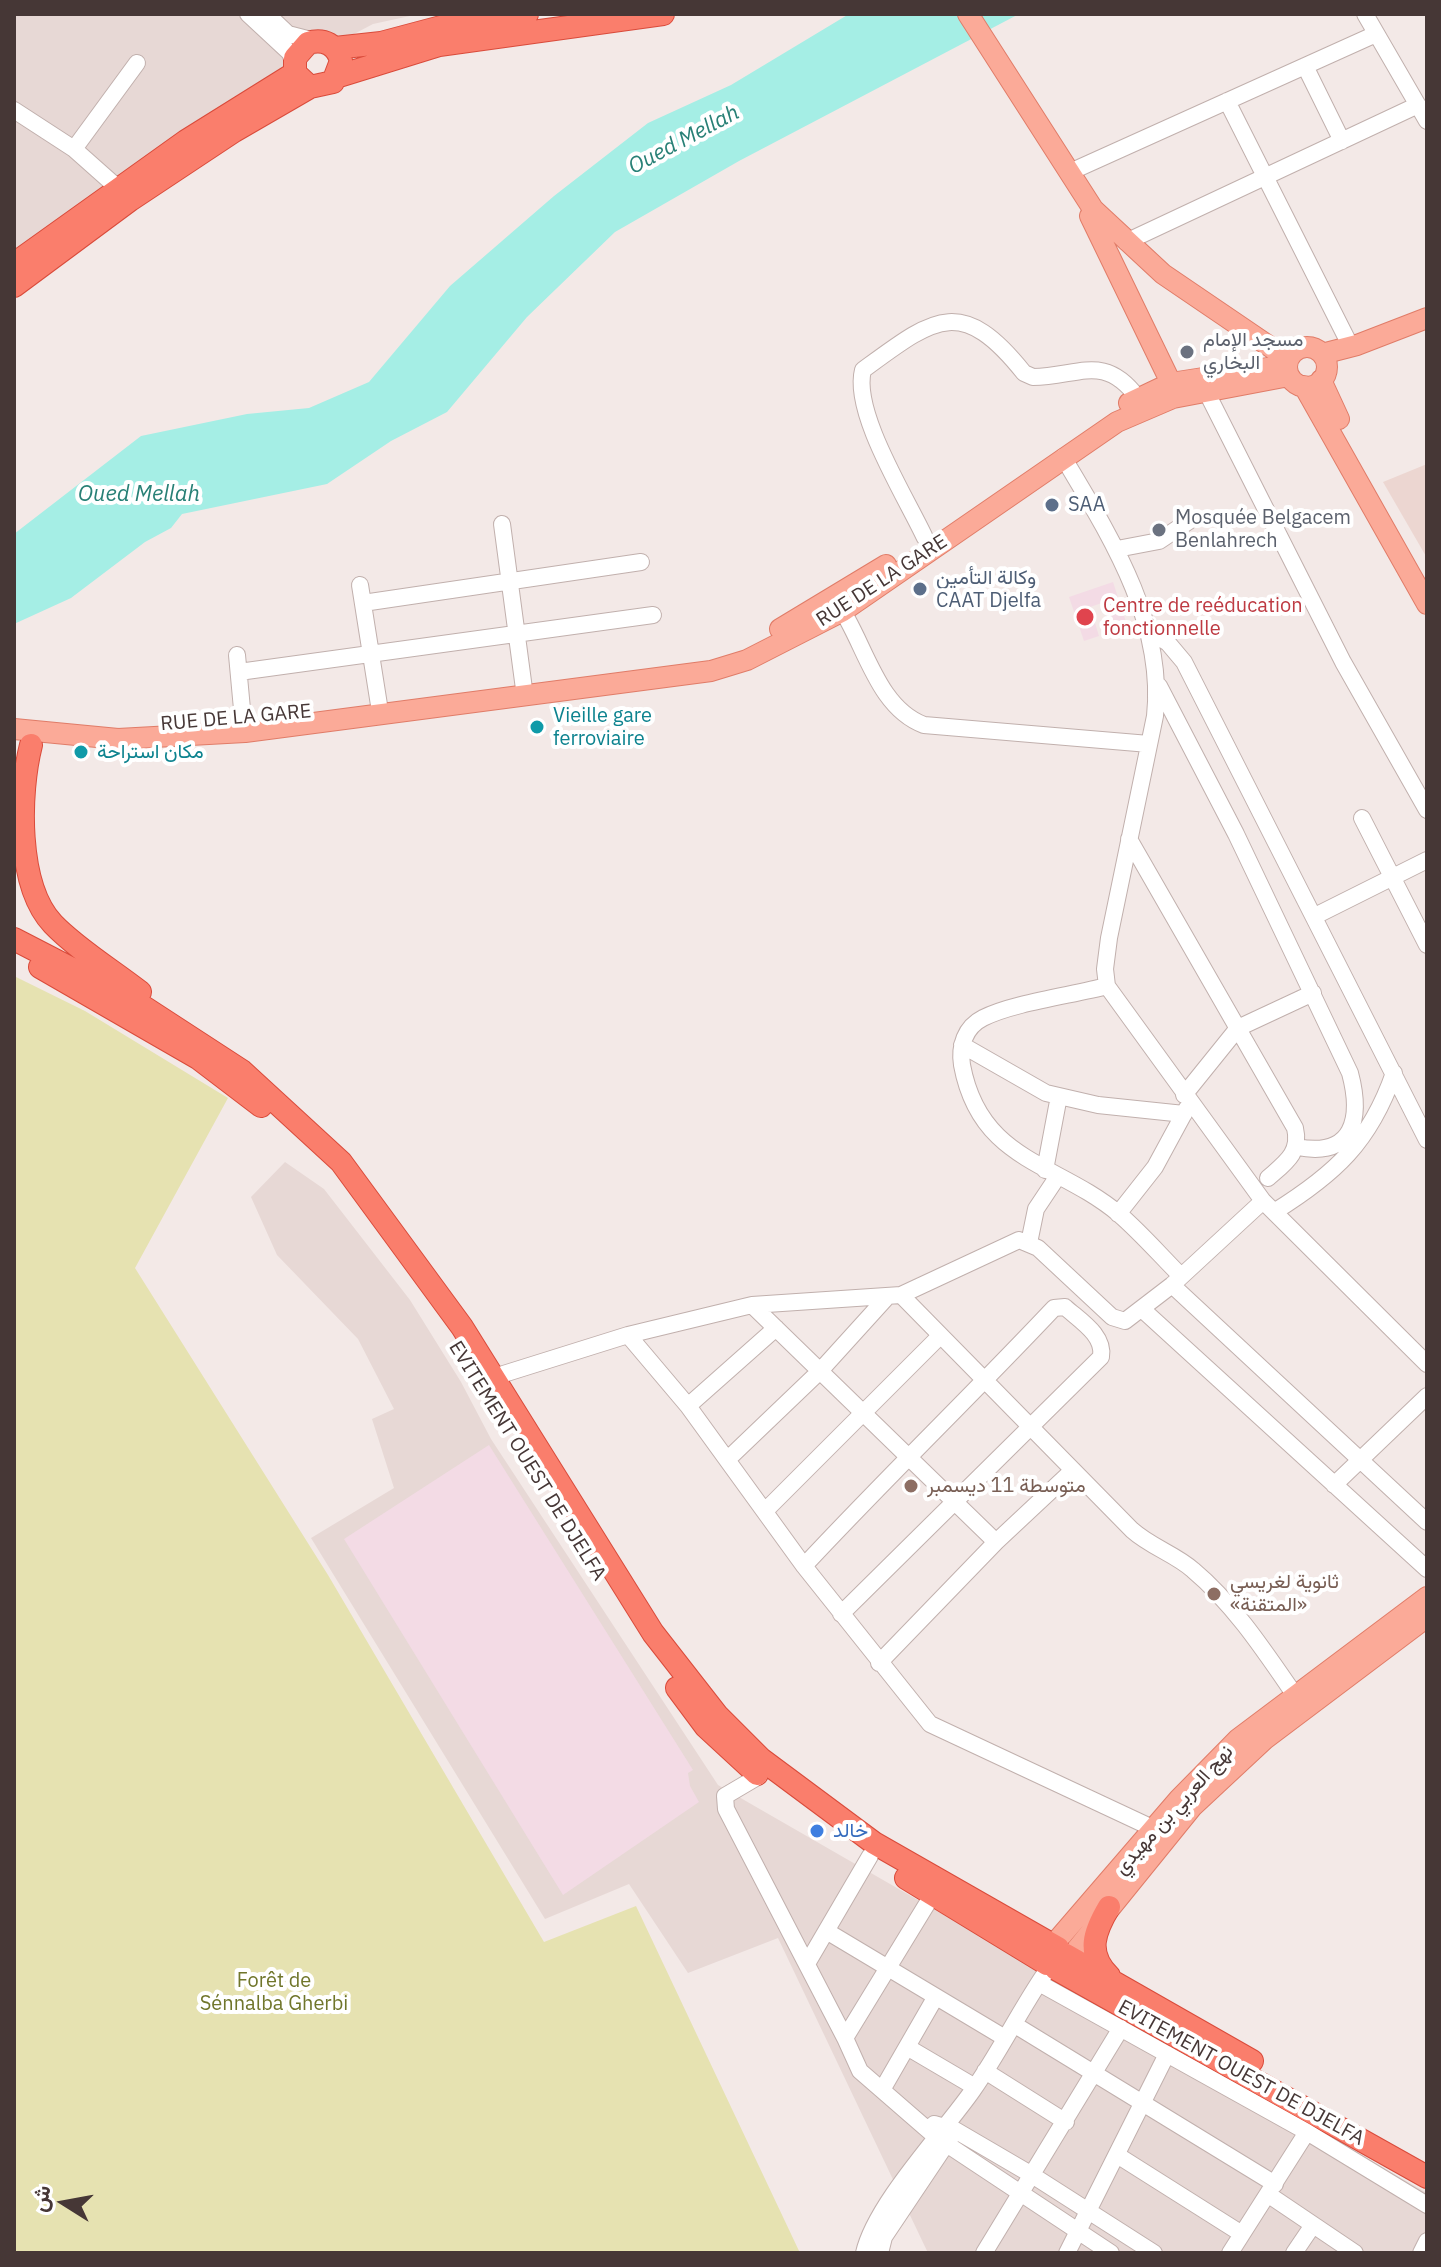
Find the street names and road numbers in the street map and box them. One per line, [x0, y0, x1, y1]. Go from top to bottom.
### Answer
street label: RUE DE LA GARE [812, 530, 952, 632]
street label: RUE DE LA GARE [160, 699, 312, 737]
street label: EVITEMENT OUEST DE DJELFA [443, 1337, 611, 1585]
street label: نهج العربي بن مهيدي [1109, 1740, 1239, 1880]
street label: EVITEMENT OUEST DE DJELFA [1114, 1995, 1368, 2151]

